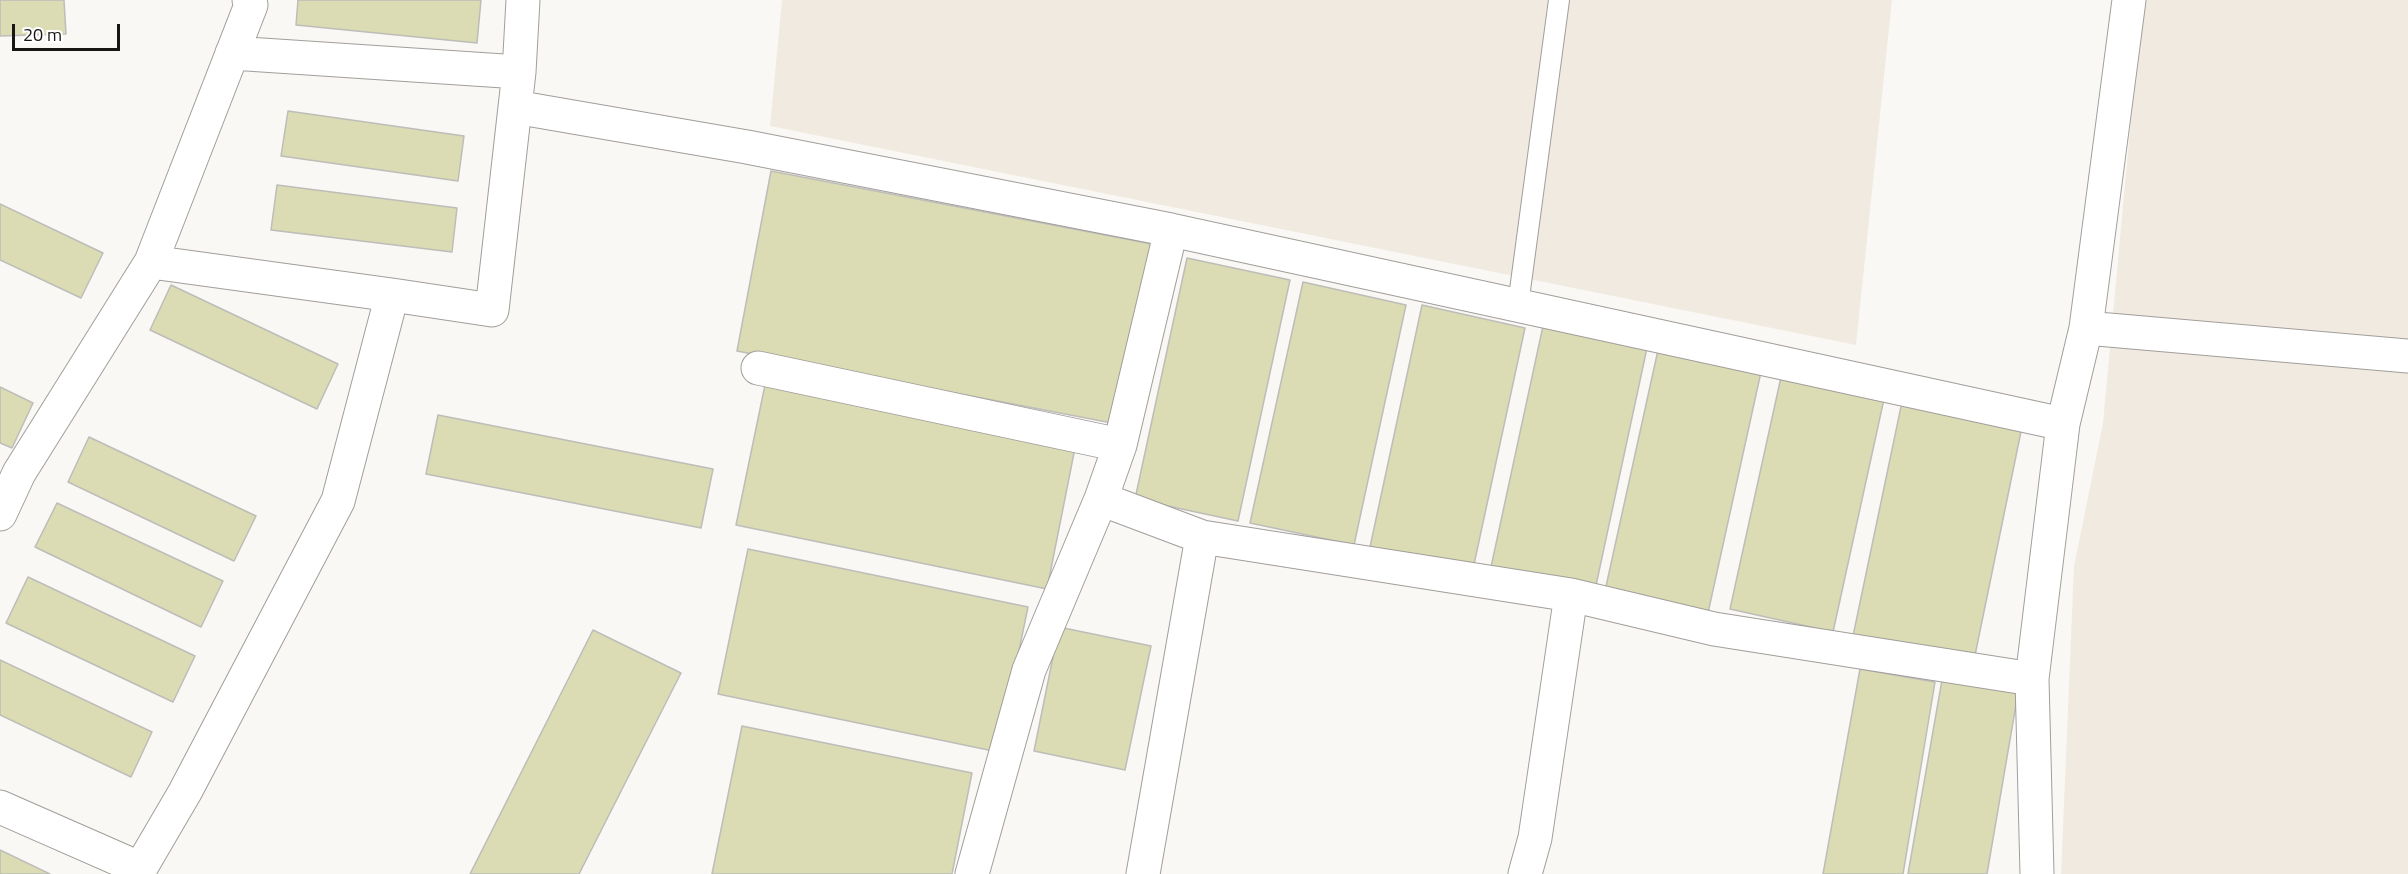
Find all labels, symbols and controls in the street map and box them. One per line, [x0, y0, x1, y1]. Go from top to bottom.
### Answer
scale bar [15, 12, 123, 50]
text: 20 m [23, 21, 62, 48]

